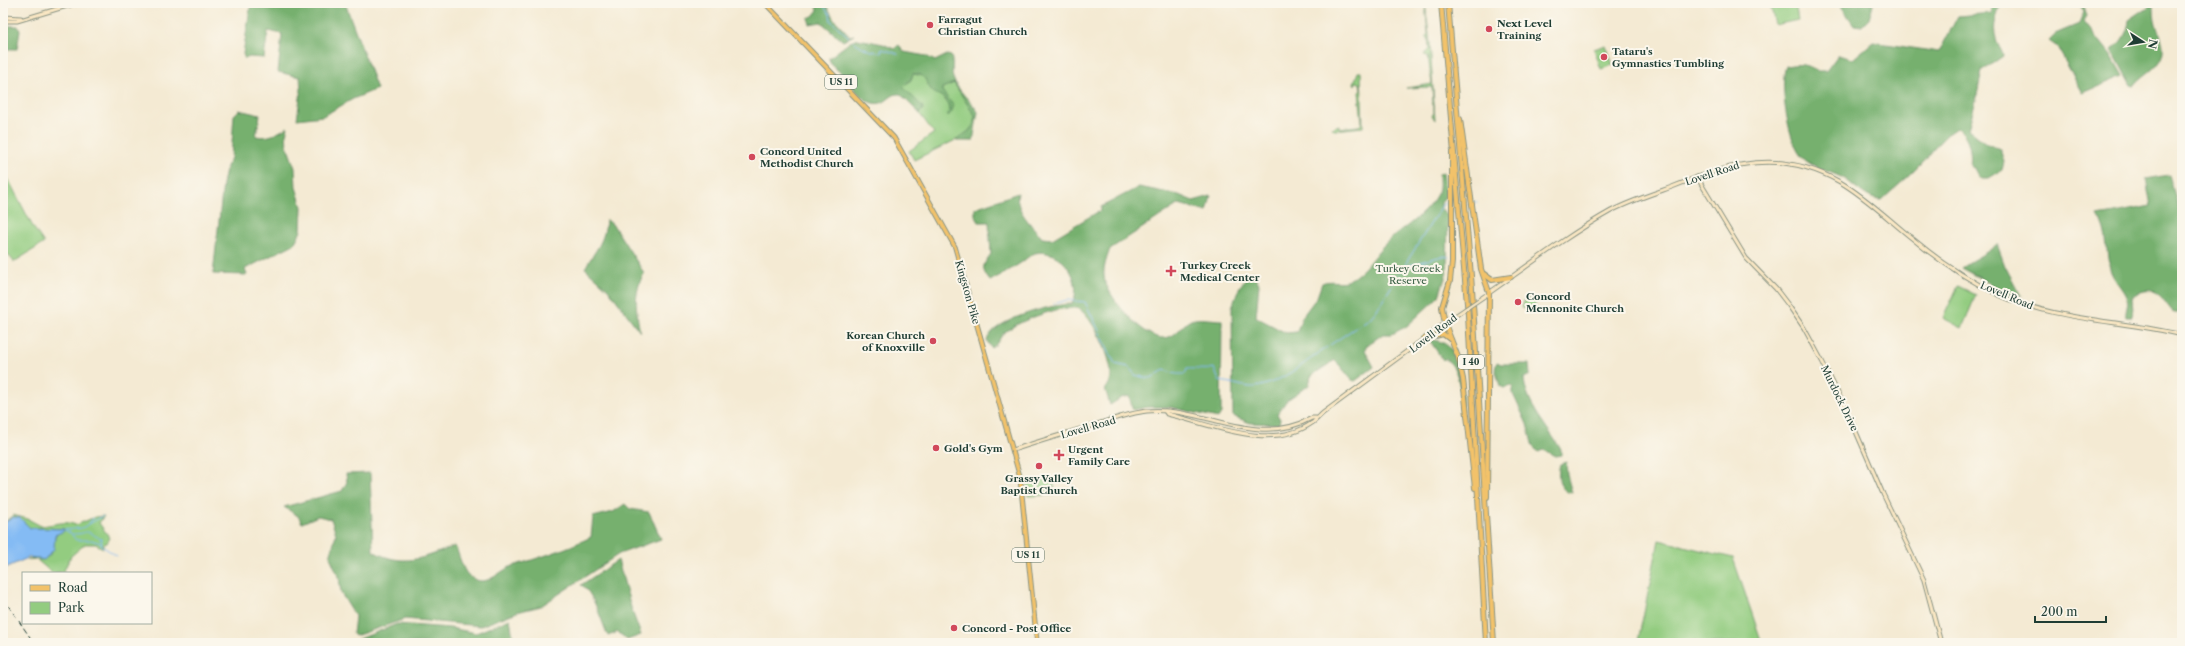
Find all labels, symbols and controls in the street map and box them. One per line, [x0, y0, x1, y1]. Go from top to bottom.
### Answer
place label: Farragut Christian Church [938, 13, 1027, 38]
place label: Next Level Training [1497, 17, 1553, 42]
marker: Farragut Christian Church [925, 20, 935, 30]
north arrow [2123, 22, 2163, 62]
marker: Next Level Training [1484, 24, 1494, 34]
text: N [2145, 38, 2161, 51]
place label: Tataru's Gymnastics Tumbling [1612, 45, 1724, 70]
marker: Tataru's Gymnastics Tumbling [1599, 52, 1609, 62]
road number: US 11 [825, 75, 857, 89]
place label: Concord United Methodist Church [760, 145, 854, 170]
marker: Concord United Methodist Church [747, 152, 757, 162]
street label: Lovell Road [1683, 159, 1741, 188]
street label: Kingston Pike [952, 259, 983, 326]
place label: Turkey Creek Medical Center [1180, 259, 1260, 284]
park label: Turkey Creek Reserve [1376, 262, 1442, 287]
marker: Turkey Creek Medical Center [1165, 265, 1177, 277]
street label: Lovell Road [1978, 278, 2035, 312]
place label: Concord Mennonite Church [1526, 290, 1624, 315]
marker: Concord Mennonite Church [1513, 297, 1523, 307]
street label: Lovell Road [1407, 311, 1460, 356]
place label: Korean Church of Knoxville [846, 329, 925, 354]
marker: Korean Church of Knoxville [928, 336, 938, 346]
road number: I 40 [1458, 355, 1484, 369]
street label: Murdock Drive [1818, 363, 1861, 434]
street label: Lovell Road [1059, 413, 1117, 442]
place label: Gold's Gym [944, 442, 1003, 455]
marker: Gold's Gym [931, 443, 941, 453]
place label: Urgent Family Care [1068, 443, 1130, 468]
marker: Urgent Family Care [1053, 449, 1065, 461]
marker: Grassy Valley Baptist Church [1034, 461, 1044, 471]
place label: Grassy Valley Baptist Church [1000, 472, 1078, 497]
road number: US 11 [1012, 548, 1044, 562]
legend [22, 572, 152, 624]
text: Road [58, 580, 88, 595]
scale bar [2035, 598, 2106, 624]
text: Park [58, 600, 85, 615]
text: 200 m [2041, 604, 2078, 619]
place label: Concord - Post Office [962, 622, 1071, 635]
marker: Concord - Post Office [949, 623, 959, 633]

